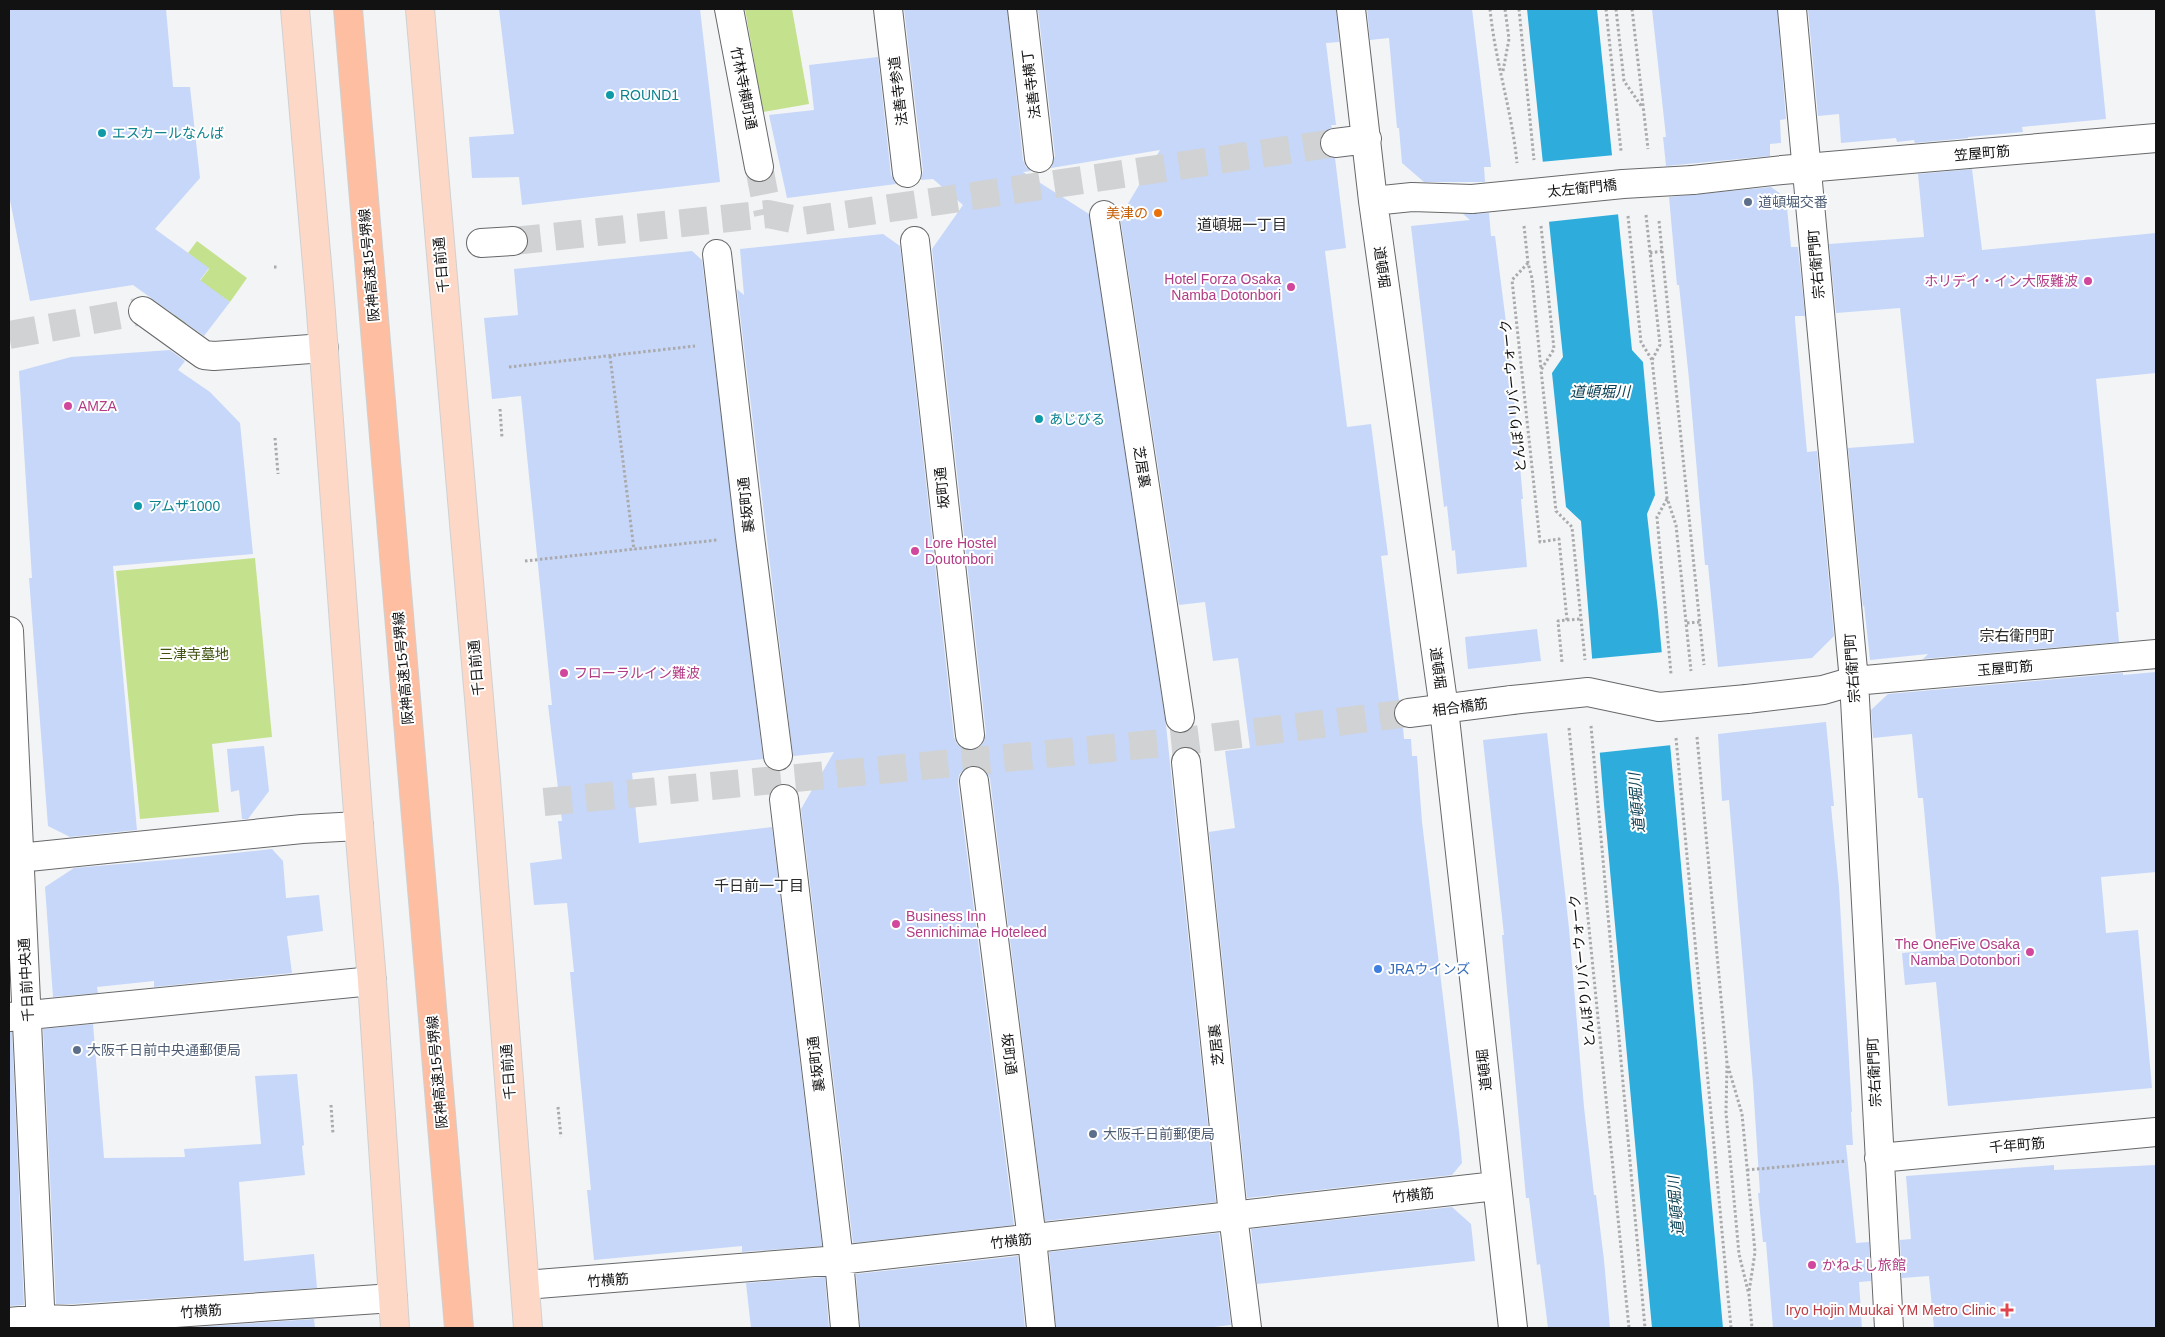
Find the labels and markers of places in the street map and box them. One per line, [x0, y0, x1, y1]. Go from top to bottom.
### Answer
place label: ROUND1 [620, 87, 679, 103]
marker: ROUND1 [604, 89, 616, 101]
place label: エスカールなんば [112, 125, 224, 141]
marker: エスカールなんば [96, 127, 108, 139]
place label: 道頓堀交番 [1758, 194, 1828, 210]
marker: 道頓堀交番 [1742, 196, 1754, 208]
place label: 美津の [1106, 205, 1148, 221]
marker: 美津の [1152, 207, 1164, 219]
place label: Hotel Forza Osaka Namba Dotonbori [1164, 271, 1281, 303]
place label: ホリデイ・イン大阪難波 [1924, 273, 2078, 289]
marker: ホリデイ・イン大阪難波 [2082, 275, 2094, 287]
marker: Hotel Forza Osaka Namba Dotonbori [1285, 281, 1297, 293]
place label: AMZA [78, 398, 118, 414]
marker: AMZA [62, 400, 74, 412]
place label: あじびる [1049, 411, 1105, 427]
marker: あじびる [1033, 413, 1045, 425]
place label: アムザ1000 [148, 498, 220, 514]
marker: アムザ1000 [132, 500, 144, 512]
place label: Lore Hostel Doutonbori [925, 535, 997, 567]
marker: Lore Hostel Doutonbori [909, 545, 921, 557]
place label: フローラルイン難波 [574, 665, 700, 681]
marker: フローラルイン難波 [558, 667, 570, 679]
place label: Business Inn Sennichimae Hoteleed [906, 908, 1047, 940]
marker: Business Inn Sennichimae Hoteleed [890, 918, 902, 930]
place label: The OneFive Osaka Namba Dotonbori [1895, 936, 2020, 968]
marker: The OneFive Osaka Namba Dotonbori [2024, 946, 2036, 958]
place label: JRAウインズ [1388, 961, 1470, 977]
marker: JRAウインズ [1372, 963, 1384, 975]
place label: 大阪千日前中央通郵便局 [87, 1042, 241, 1058]
marker: 大阪千日前中央通郵便局 [71, 1044, 83, 1056]
place label: 大阪千日前郵便局 [1103, 1126, 1215, 1142]
marker: 大阪千日前郵便局 [1087, 1128, 1099, 1140]
place label: かねよし旅館 [1822, 1257, 1906, 1273]
marker: かねよし旅館 [1806, 1259, 1818, 1271]
place label: Iryo Hojin Muukai YM Metro Clinic [1785, 1302, 1996, 1318]
marker: Iryo Hojin Muukai YM Metro Clinic [2000, 1303, 2014, 1317]

